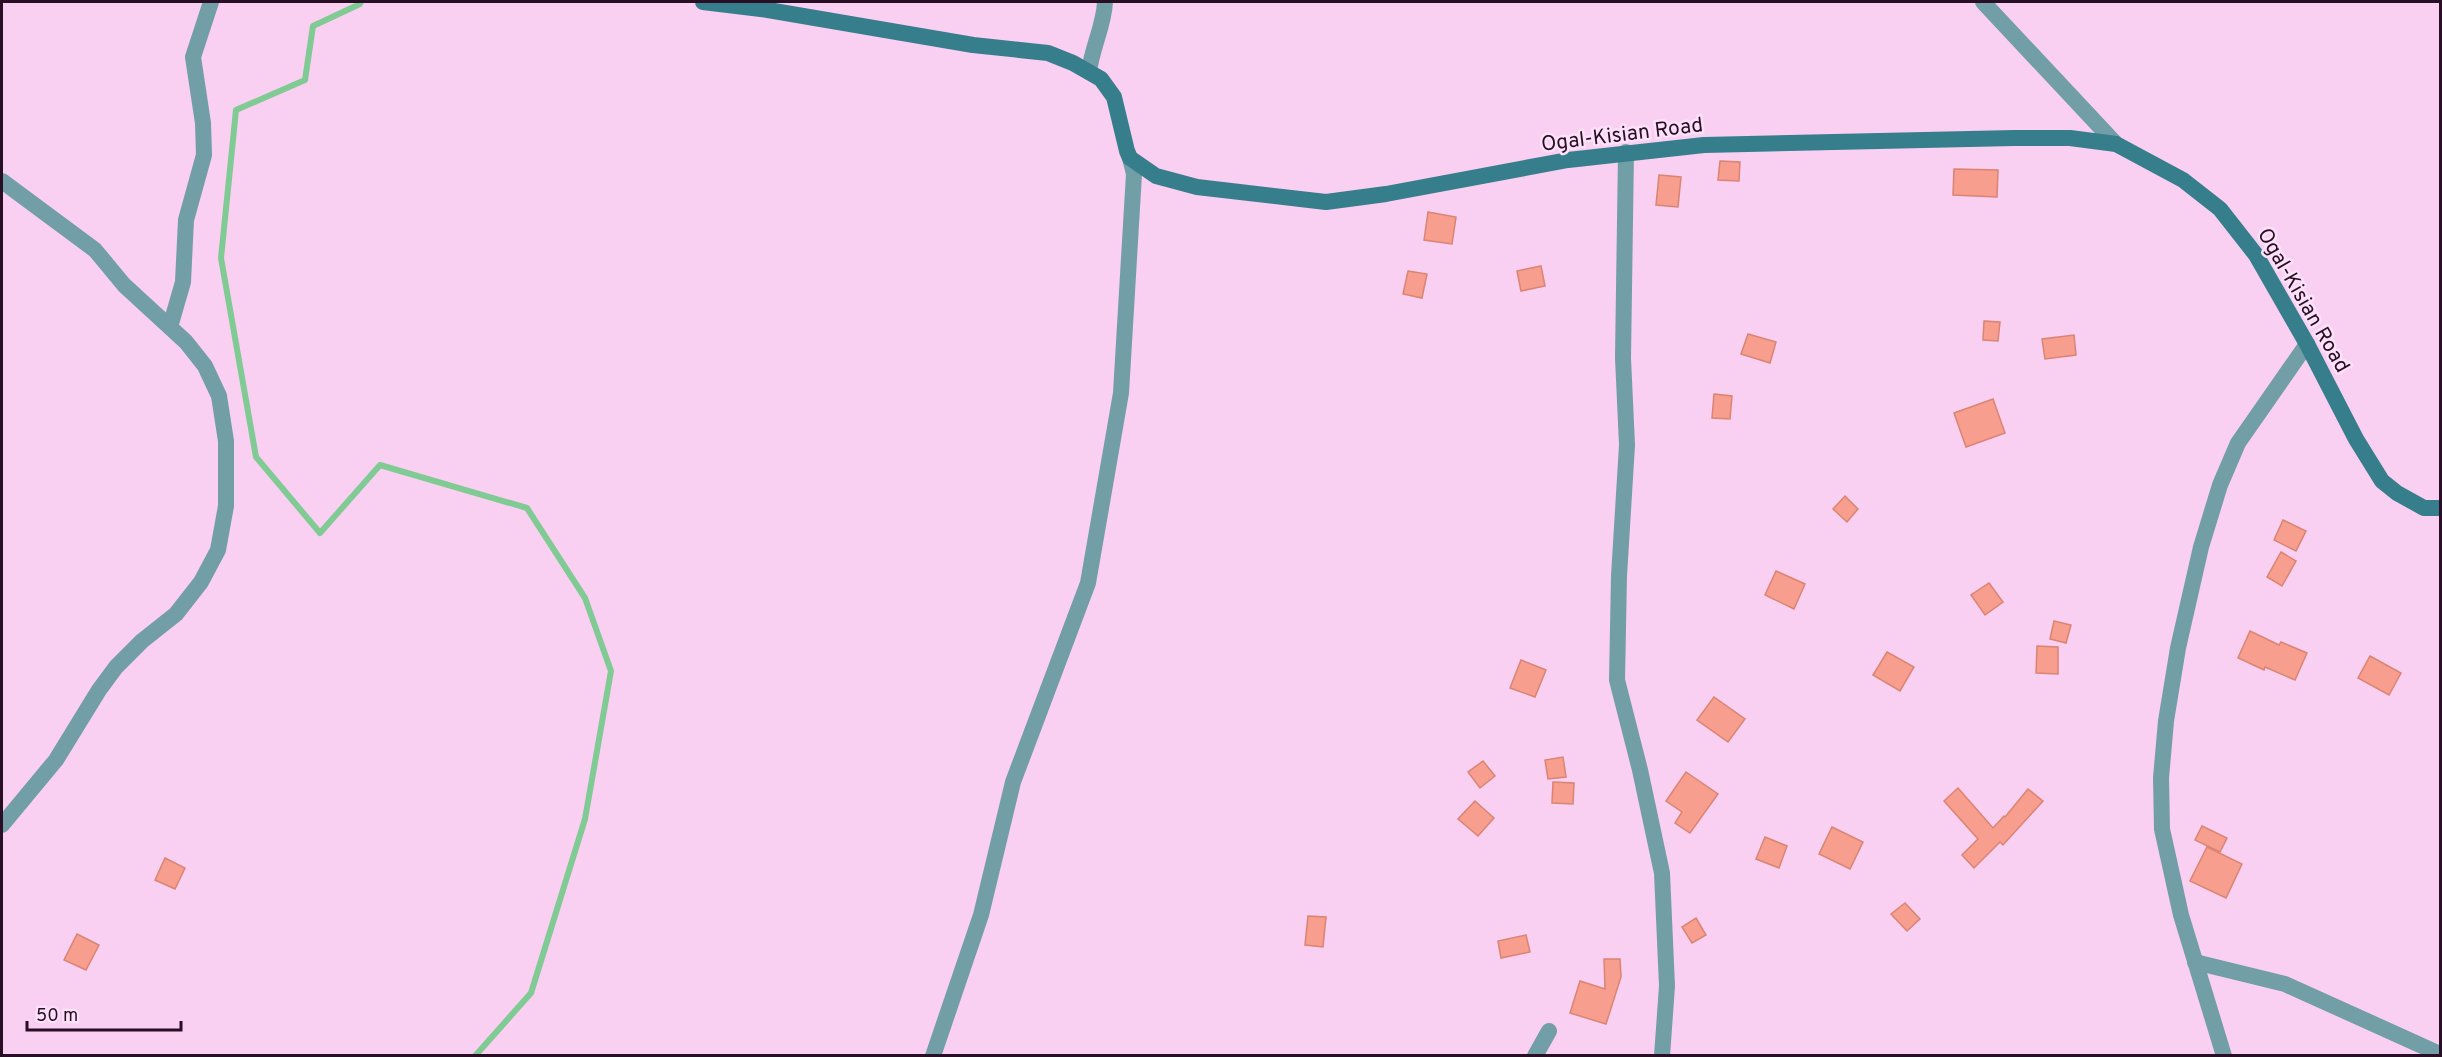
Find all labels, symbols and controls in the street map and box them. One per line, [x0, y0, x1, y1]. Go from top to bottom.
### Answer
street label: Ogal-Kisian Road [1540, 112, 1705, 159]
street label: Ogal-Kisian Road [2250, 223, 2355, 378]
scale bar [27, 994, 182, 1032]
text: 50 m [36, 1005, 78, 1028]

